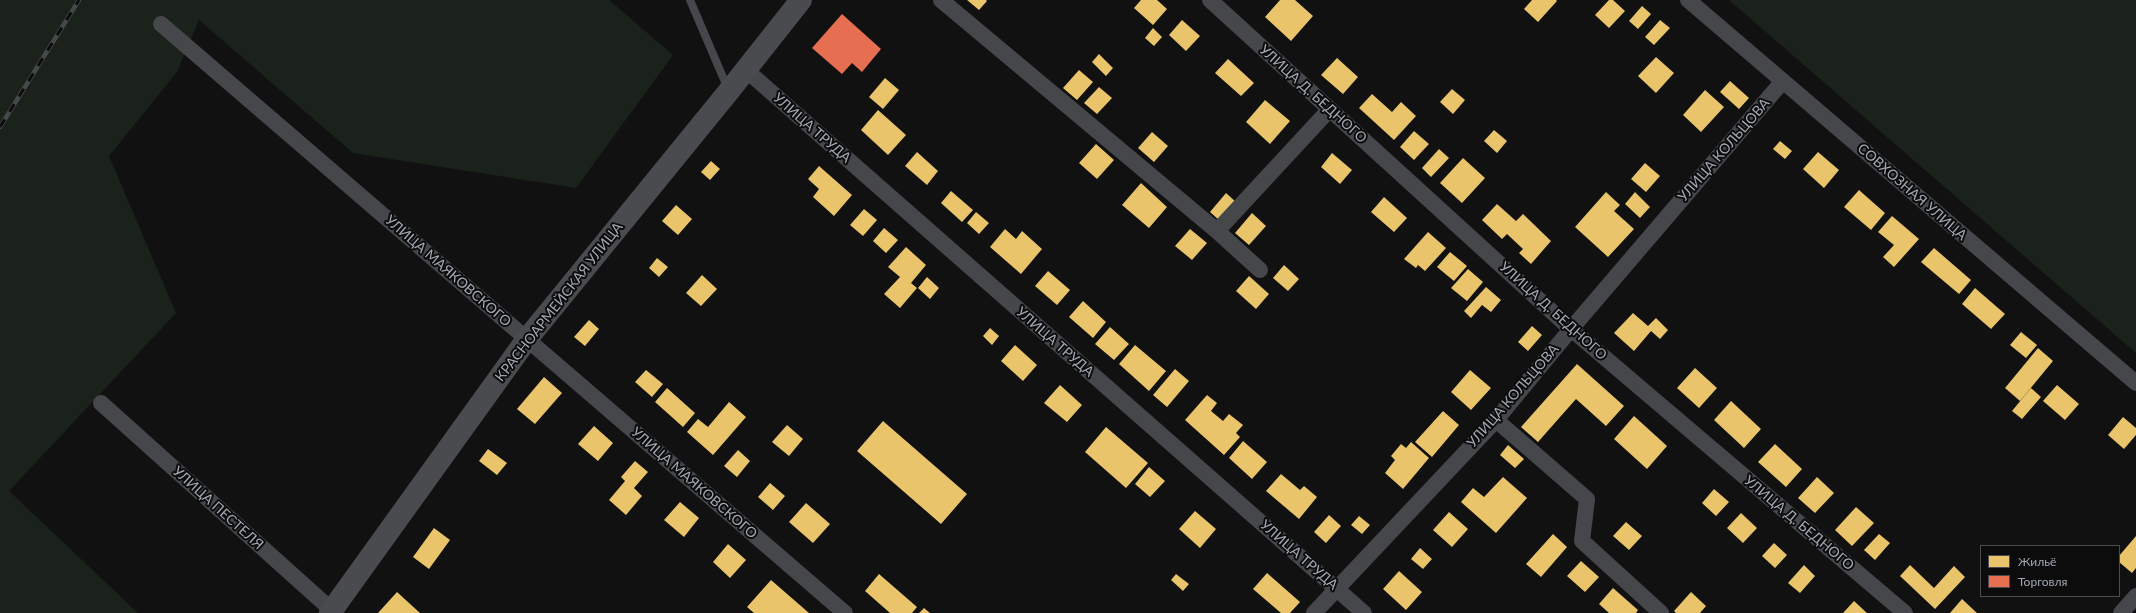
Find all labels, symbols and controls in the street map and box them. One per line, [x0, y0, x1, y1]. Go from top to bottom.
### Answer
street label: УЛИЦА Д. БЕДНОГО [1256, 41, 1370, 147]
street label: УЛИЦА ТРУДА [770, 90, 854, 166]
street label: УЛИЦА КОЛЬЦОВА [1675, 95, 1773, 205]
street label: СОВХОЗНАЯ УЛИЦА [1854, 140, 1970, 244]
street label: УЛИЦА МАЯКОВСКОГО [382, 212, 514, 330]
street label: КРАСНОАРМЕЙСКАЯ УЛИЦА [492, 219, 626, 385]
street label: УЛИЦА Д. БЕДНОГО [1496, 258, 1610, 364]
street label: УЛИЦА ТРУДА [1013, 304, 1097, 380]
street label: УЛИЦА КОЛЬЦОВА [1464, 341, 1562, 451]
street label: УЛИЦА МАЯКОВСКОГО [628, 424, 760, 542]
street label: УЛИЦА ПЕСТЕЛЯ [169, 463, 267, 553]
street label: УЛИЦА Д. БЕДНОГО [1741, 472, 1857, 574]
street label: УЛИЦА ТРУДА [1257, 517, 1341, 593]
legend [1980, 545, 2120, 597]
text: Жильё [2018, 554, 2056, 569]
text: Торговля [2018, 574, 2068, 589]

